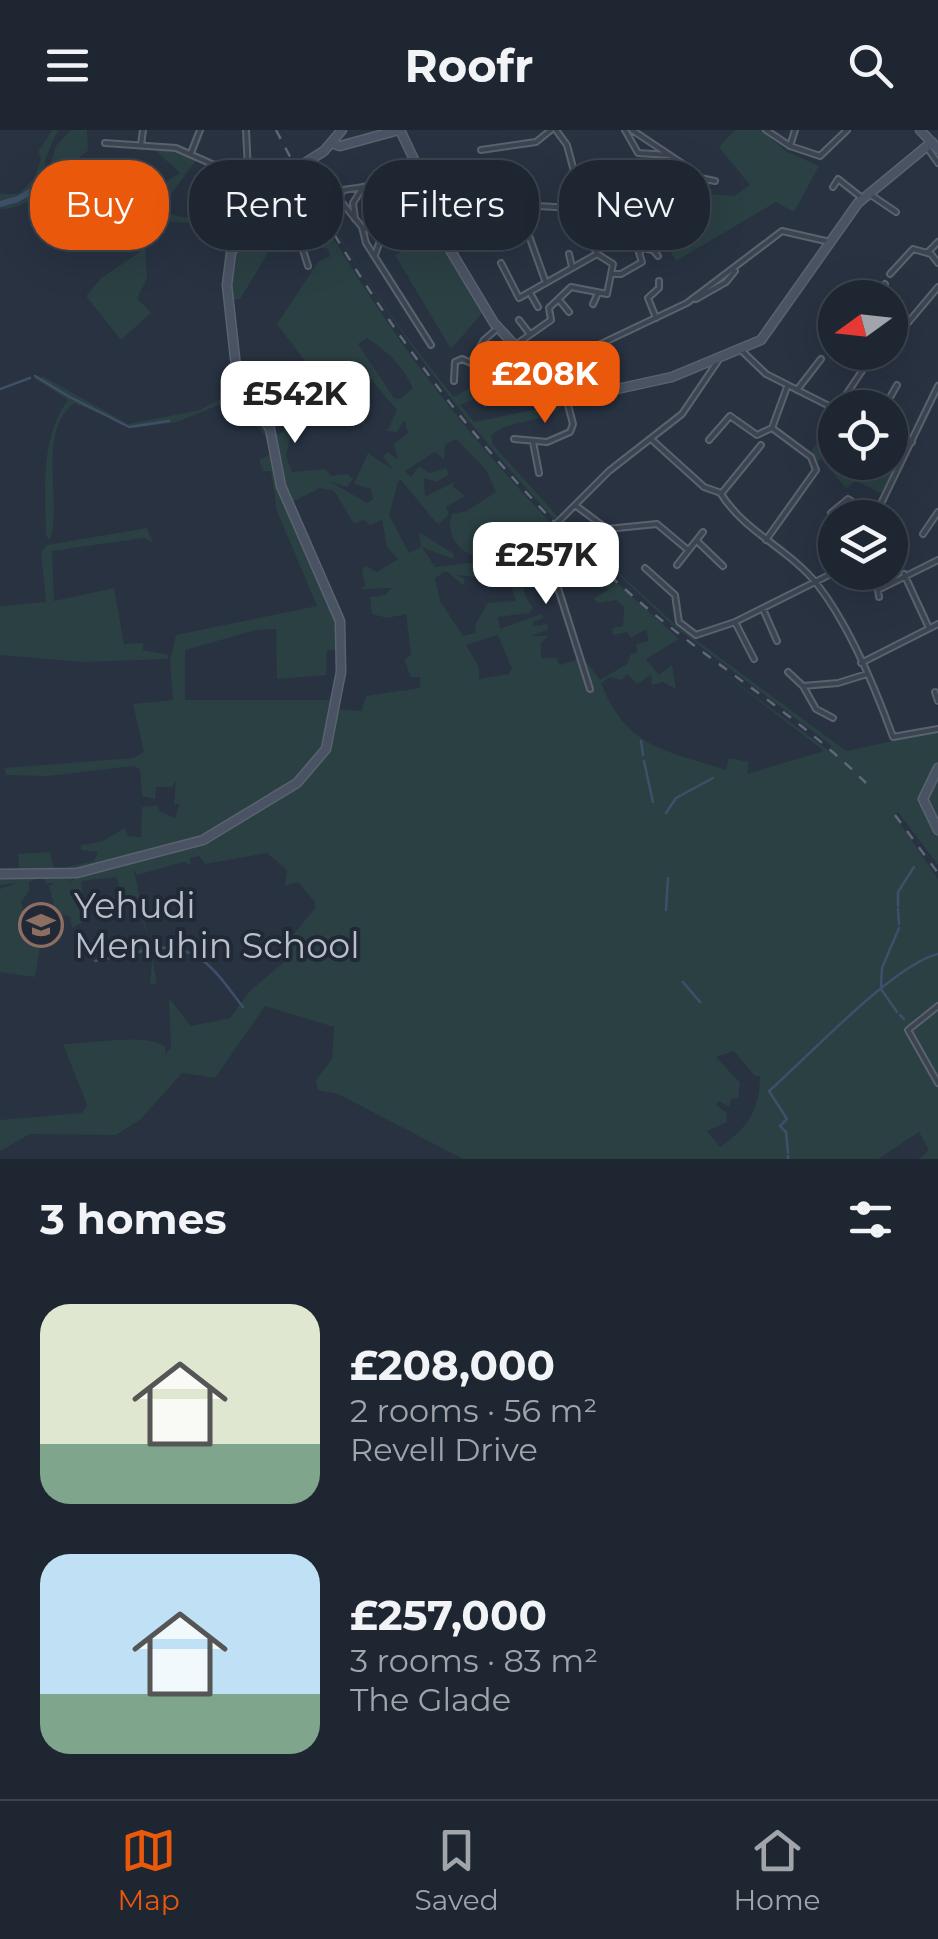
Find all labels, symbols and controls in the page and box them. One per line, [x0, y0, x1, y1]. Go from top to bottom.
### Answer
icon: menu [40, 38, 95, 93]
text: Roofr [405, 38, 533, 93]
icon: search [843, 38, 898, 93]
chip: Buy [30, 160, 169, 250]
chip: Rent [189, 160, 343, 250]
chip: Filters [363, 160, 539, 250]
chip: New [559, 160, 710, 250]
north arrow [818, 280, 908, 370]
map controls [818, 280, 908, 590]
pin: £208K [475, 341, 615, 426]
text: £208K [492, 354, 598, 393]
pin: £542K [225, 361, 365, 446]
text: £542K [243, 374, 347, 413]
button: locate [818, 390, 908, 480]
button: layers [818, 500, 908, 590]
pin: £257K [476, 522, 616, 607]
text: £257K [495, 535, 597, 574]
place label: Yehudi Menuhin School [74, 884, 360, 967]
school or university icon: Yehudi Menuhin School [18, 902, 64, 948]
icon: filters [843, 1192, 898, 1247]
text: 3 homes [40, 1193, 226, 1245]
text: £208,000 [350, 1339, 555, 1391]
icon: home [120, 1344, 240, 1464]
text: 2 rooms · 56 m² [350, 1391, 597, 1430]
text: Revell Drive [350, 1430, 538, 1469]
text: £257,000 [350, 1589, 547, 1641]
icon: home [120, 1594, 240, 1714]
text: 3 rooms · 83 m² [350, 1641, 598, 1680]
text: The Glade [350, 1680, 511, 1719]
tab: Map [117, 1823, 180, 1917]
tab: Saved [415, 1823, 499, 1917]
tab: Home [734, 1823, 821, 1917]

